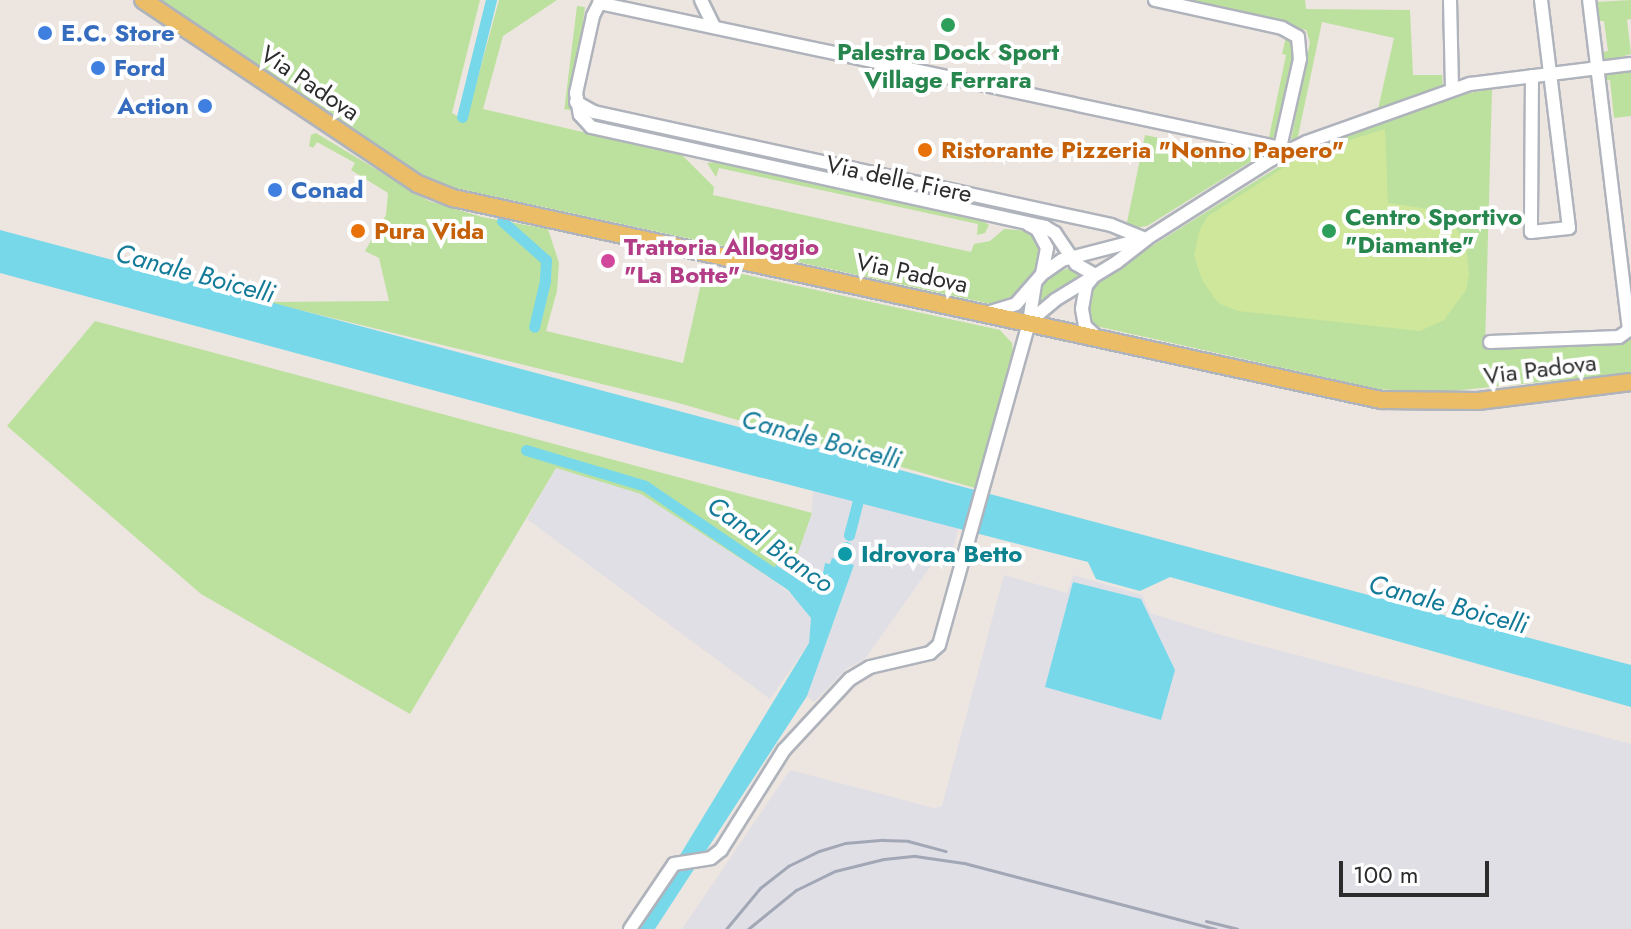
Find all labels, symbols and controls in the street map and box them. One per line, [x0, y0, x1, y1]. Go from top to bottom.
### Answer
marker: Palestra Dock Sport Village Ferrara [939, 16, 957, 34]
place label: E.C. Store [61, 19, 175, 47]
marker: E.C. Store [36, 24, 54, 42]
place label: Palestra Dock Sport Village Ferrara [837, 38, 1059, 94]
street label: Via Padova [255, 39, 365, 127]
place label: Ford [114, 54, 165, 82]
marker: Ford [89, 59, 107, 77]
place label: Action [117, 92, 189, 120]
marker: Action [196, 97, 214, 115]
place label: Ristorante Pizzeria "Nonno Papero" [941, 136, 1344, 164]
marker: Ristorante Pizzeria "Nonno Papero" [916, 141, 934, 159]
street label: Via delle Fiere [823, 149, 975, 209]
place label: Conad [291, 176, 364, 204]
marker: Conad [266, 181, 284, 199]
place label: Centro Sportivo "Diamante" [1345, 203, 1522, 259]
place label: Pura Vida [374, 217, 484, 245]
marker: Pura Vida [349, 222, 367, 240]
marker: Centro Sportivo "Diamante" [1320, 222, 1338, 240]
place label: Trattoria Alloggio "La Botte" [624, 233, 819, 289]
water label: Canale Boicelli [112, 238, 278, 310]
street label: Via Padova [854, 247, 970, 299]
marker: Trattoria Alloggio "La Botte" [599, 252, 617, 270]
street label: Via Padova [1482, 348, 1598, 390]
water label: Canale Boicelli [738, 404, 904, 476]
water label: Canal Bianco [701, 490, 839, 600]
place label: Idrovora Betto [861, 540, 1022, 568]
marker: Idrovora Betto [836, 545, 854, 563]
water label: Canale Boicelli [1365, 569, 1531, 641]
scale bar [1343, 845, 1493, 895]
text: 100 m [1353, 857, 1419, 892]

